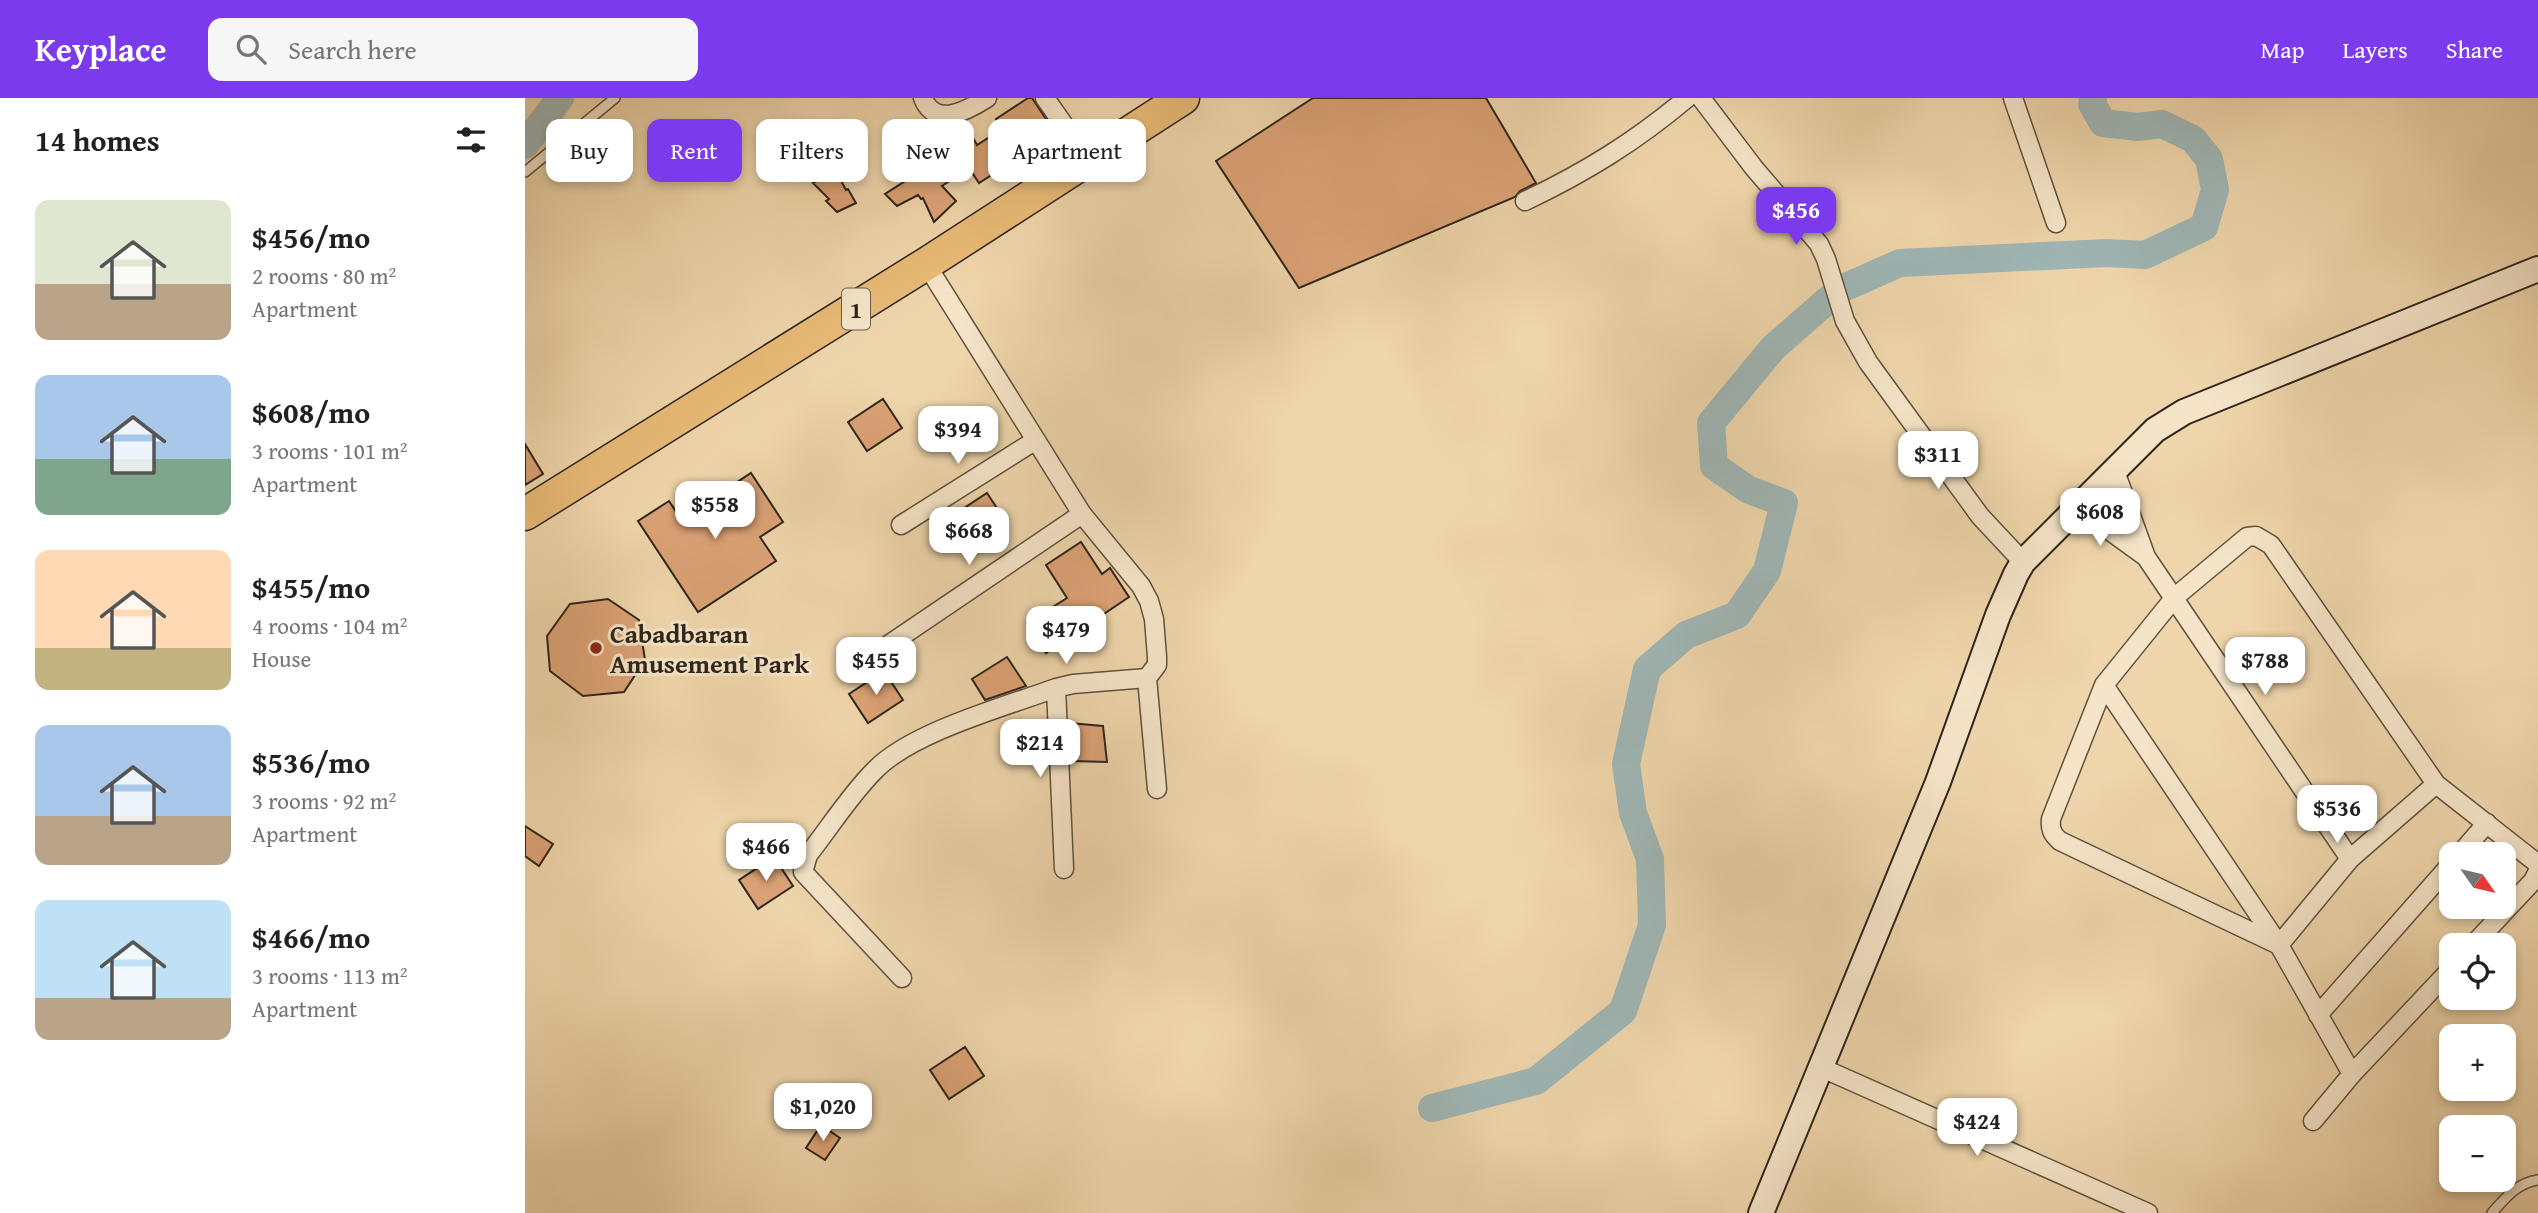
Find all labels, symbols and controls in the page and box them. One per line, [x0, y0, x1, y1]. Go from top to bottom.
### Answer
search box [208, 18, 698, 81]
text: Keyplace [35, 25, 166, 73]
icon: search [232, 30, 270, 68]
text: Search here [288, 30, 417, 69]
text: Map [2261, 32, 2304, 67]
text: Layers [2342, 32, 2408, 67]
text: Share [2446, 32, 2503, 67]
text: 14 homes [35, 118, 160, 162]
chip: Buy [546, 119, 633, 182]
chip: Rent [647, 119, 742, 182]
chip: Filters [756, 119, 868, 182]
chip: New [882, 119, 974, 182]
chip: Apartment [988, 119, 1146, 182]
icon: filters [452, 121, 490, 159]
pin: $456 [1755, 188, 1837, 247]
text: $456 [1772, 193, 1820, 226]
text: $456/mo [252, 215, 370, 259]
icon: home [91, 228, 175, 312]
text: 2 rooms · 80 m² [252, 259, 396, 292]
road number: 1 [842, 288, 870, 330]
text: Apartment [252, 292, 357, 325]
text: $608/mo [252, 390, 370, 434]
icon: home [91, 403, 175, 487]
pin: $394 [917, 406, 999, 466]
text: $394 [934, 412, 982, 445]
pin: $311 [1897, 432, 1979, 491]
text: 3 rooms · 101 m² [252, 434, 407, 467]
text: $311 [1914, 437, 1962, 470]
text: Apartment [252, 467, 357, 500]
pin: $558 [674, 482, 756, 541]
text: $558 [691, 487, 739, 520]
pin: $608 [2059, 489, 2141, 548]
text: $608 [2076, 494, 2124, 527]
pin: $668 [928, 508, 1010, 567]
text: $668 [945, 513, 993, 546]
text: $455/mo [252, 565, 370, 609]
icon: home [91, 578, 175, 662]
pin: $479 [1025, 606, 1107, 666]
text: 4 rooms · 104 m² [252, 609, 407, 642]
text: $479 [1042, 612, 1090, 645]
place label: Cabadbaran Amusement Park [610, 614, 809, 683]
pin: $455 [835, 638, 917, 697]
pin: $788 [2224, 638, 2306, 697]
marker: Cabadbaran Amusement Park [588, 640, 604, 656]
text: House [252, 642, 311, 675]
text: $455 [852, 643, 900, 676]
text: $788 [2241, 643, 2289, 676]
pin: $214 [999, 720, 1081, 779]
text: $214 [1016, 725, 1064, 758]
text: $536/mo [252, 740, 370, 784]
icon: home [91, 753, 175, 837]
text: 3 rooms · 92 m² [252, 784, 396, 817]
pin: $536 [2296, 786, 2378, 845]
text: $536 [2313, 791, 2361, 824]
text: Apartment [252, 817, 357, 850]
pin: $466 [725, 824, 807, 883]
text: $466 [742, 829, 790, 862]
north arrow [2439, 842, 2517, 919]
map controls [2439, 842, 2516, 1192]
text: $466/mo [252, 915, 370, 959]
icon: home [91, 928, 175, 1012]
button: locate [2439, 933, 2516, 1010]
text: 3 rooms · 113 m² [252, 959, 407, 992]
text: Apartment [252, 992, 357, 1025]
button: + [2439, 1024, 2516, 1101]
pin: $1,020 [766, 1084, 880, 1143]
text: $1,020 [790, 1089, 856, 1122]
pin: $424 [1936, 1098, 2018, 1158]
text: $424 [1953, 1104, 2001, 1137]
button: − [2439, 1115, 2516, 1192]

